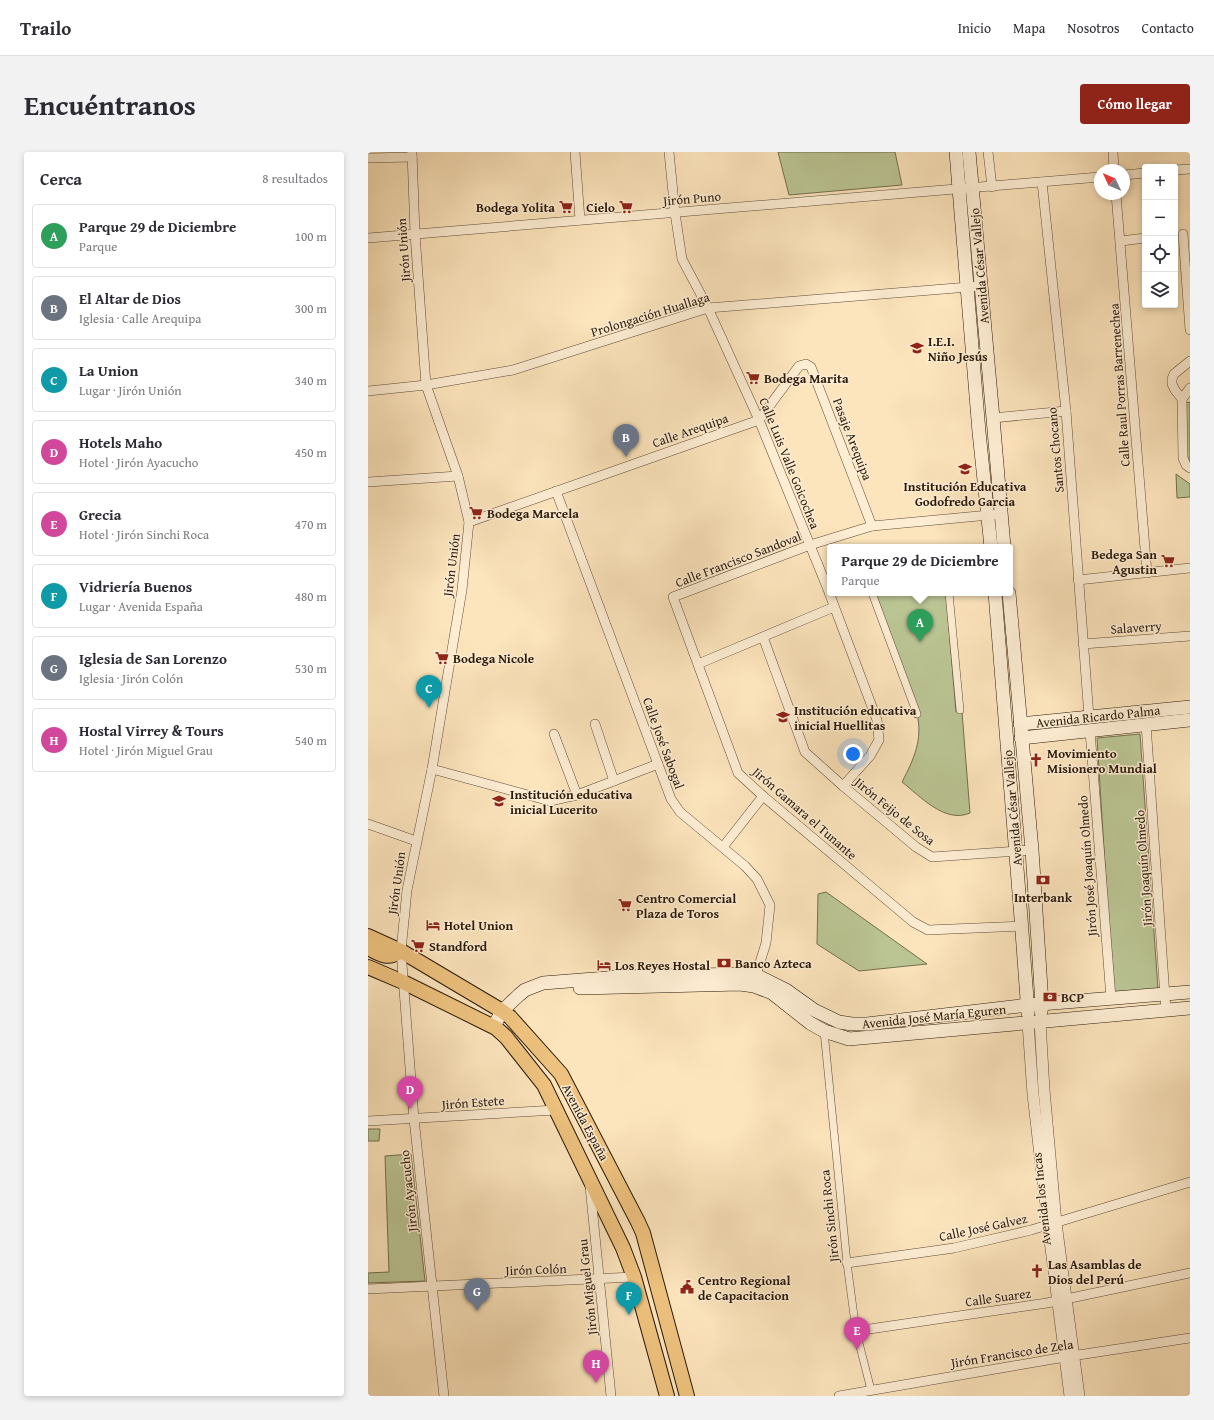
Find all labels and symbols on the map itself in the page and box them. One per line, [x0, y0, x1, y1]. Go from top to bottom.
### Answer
north arrow [1094, 164, 1130, 200]
street label: Jirón Puno [660, 186, 722, 211]
place label: Bodega Yolita [476, 198, 555, 217]
place label: Cielo [586, 198, 615, 217]
supermarket icon: Bodega Yolita [558, 199, 574, 215]
supermarket icon: Cielo [618, 199, 634, 215]
street label: Avenida César Vallejo [965, 207, 994, 325]
street label: Jirón Unión [392, 217, 415, 284]
street label: Prolongación Huallaga [589, 287, 713, 342]
street label: Calle Raul Porras Barrenechea [1104, 302, 1135, 467]
place label: I.E.I. Niño Jesús [928, 332, 988, 366]
school or university icon: I.E.I. Niño Jesús [909, 340, 925, 356]
place label: Bodega Marita [764, 369, 849, 388]
supermarket icon: Bodega Marita [745, 370, 761, 386]
street label: Calle Luis Valle Goicochea [754, 395, 825, 532]
street label: Pasaje Arequipa [828, 395, 877, 484]
street label: Santos Chocano [1042, 406, 1069, 494]
street label: Calle Arequipa [650, 408, 732, 452]
pin: B [613, 424, 639, 457]
school or university icon: Institución Educativa Godofredo Garcia [957, 461, 973, 477]
place label: Institución Educativa Godofredo Garcia [903, 477, 1027, 511]
place label: Bodega Marcela [487, 504, 579, 523]
supermarket icon: Bodega Marcela [468, 505, 484, 521]
street label: Calle Francisco Sandoval [672, 527, 804, 592]
street label: Jirón Unión [438, 532, 465, 600]
place label: Bedega San Agustin [1091, 545, 1157, 579]
supermarket icon: Bedega San Agustin [1160, 553, 1176, 569]
pin: A [907, 609, 933, 642]
street label: Salaverry [1110, 616, 1163, 639]
place label: Bodega Nicole [453, 649, 534, 668]
supermarket icon: Bodega Nicole [434, 650, 450, 666]
pin: C [416, 675, 442, 708]
street label: Calle José Sabogal [638, 695, 689, 792]
street label: Avenida Ricardo Palma [1035, 700, 1162, 732]
place label: Institución educativa inicial Huellitas [794, 701, 917, 735]
school or university icon: Institución educativa inicial Huellitas [775, 709, 791, 725]
your location [843, 744, 863, 764]
place label: Movimiento Misionero Mundial [1047, 744, 1157, 778]
street label: Avenida César Vallejo [998, 749, 1027, 867]
church icon: Movimiento Misionero Mundial [1028, 752, 1044, 768]
street label: Jirón Gamara el Tunante [747, 761, 861, 864]
street label: Jirón Feijo de Sosa [849, 772, 940, 850]
place label: Institución educativa inicial Lucerito [510, 785, 633, 819]
school or university icon: Institución educativa inicial Lucerito [491, 793, 507, 809]
street label: Jirón José Joaquín Olmedo [1073, 795, 1102, 939]
street label: Jirón Joaquín Olmedo [1130, 809, 1157, 929]
street label: Jirón Unión [382, 850, 410, 918]
bank icon: Interbank [1035, 872, 1051, 888]
place label: Interbank [1014, 888, 1073, 907]
place label: Centro Comercial Plaza de Toros [636, 889, 736, 923]
supermarket icon: Centro Comercial Plaza de Toros [617, 897, 633, 913]
place label: Hotel Union [444, 916, 514, 935]
hotel icon: Hotel Union [425, 917, 441, 933]
place label: Standford [429, 937, 488, 956]
supermarket icon: Standford [410, 938, 426, 954]
place label: Banco Azteca [735, 954, 812, 973]
bank icon: Banco Azteca [716, 955, 732, 971]
place label: Los Reyes Hostal [615, 956, 710, 975]
hotel icon: Los Reyes Hostal [596, 957, 612, 973]
place label: BCP [1061, 988, 1084, 1007]
bank icon: BCP [1042, 989, 1058, 1005]
street label: Avenida José María Eguren [861, 999, 1008, 1034]
pin: D [397, 1076, 423, 1109]
street label: Avenida España [557, 1080, 614, 1165]
street label: Jirón Estete [439, 1091, 505, 1114]
street label: Jirón Ayacucho [395, 1149, 422, 1235]
street label: Avenida los Incas [1027, 1152, 1056, 1246]
street label: Jirón Sinchi Roca [815, 1168, 844, 1265]
street label: Calle José Galvez [937, 1209, 1029, 1246]
street label: Jirón Miguel Grau [573, 1238, 602, 1338]
place label: Las Asamblas de Dios del Perú [1048, 1255, 1142, 1289]
street label: Jirón Colón [503, 1259, 568, 1280]
church icon: Las Asamblas de Dios del Perú [1029, 1263, 1045, 1279]
place label: Centro Regional de Capacitacion [698, 1271, 791, 1305]
pin: G [464, 1278, 490, 1311]
public building icon: Centro Regional de Capacitacion [679, 1279, 695, 1295]
pin: F [616, 1282, 642, 1315]
street label: Calle Suarez [964, 1283, 1032, 1311]
pin: E [844, 1317, 870, 1350]
street label: Jirón Francisco de Zela [948, 1334, 1075, 1373]
pin: H [583, 1350, 609, 1383]

